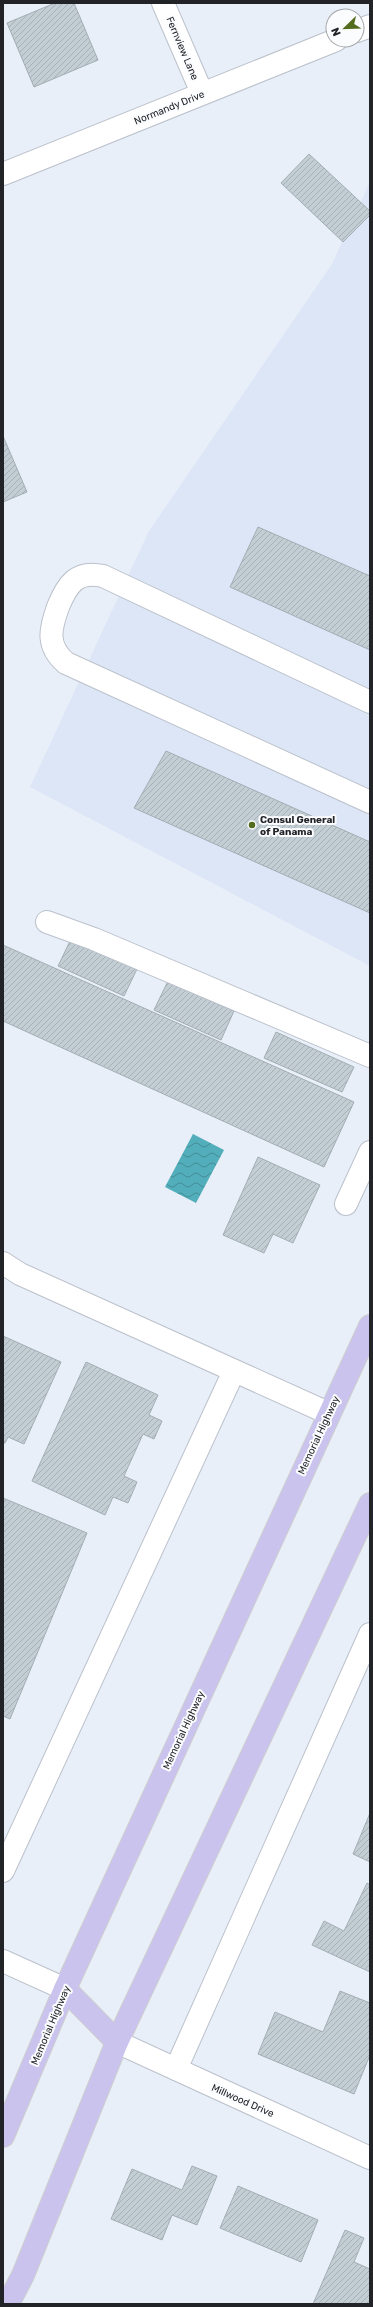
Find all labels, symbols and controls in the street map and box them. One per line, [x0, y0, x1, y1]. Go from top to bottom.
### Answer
north arrow [325, 8, 365, 48]
street label: Fernview Lane [163, 15, 201, 82]
text: N [329, 25, 344, 38]
street label: Normandy Drive [133, 88, 207, 127]
place label: Consul General of Panama [260, 814, 335, 838]
marker: Consul General of Panama [247, 820, 257, 830]
street label: Memorial Highway [295, 1394, 343, 1477]
street label: Memorial Highway [160, 1689, 208, 1772]
street label: Memorial Highway [29, 1983, 73, 2067]
street label: Millwood Drive [210, 2082, 276, 2120]

